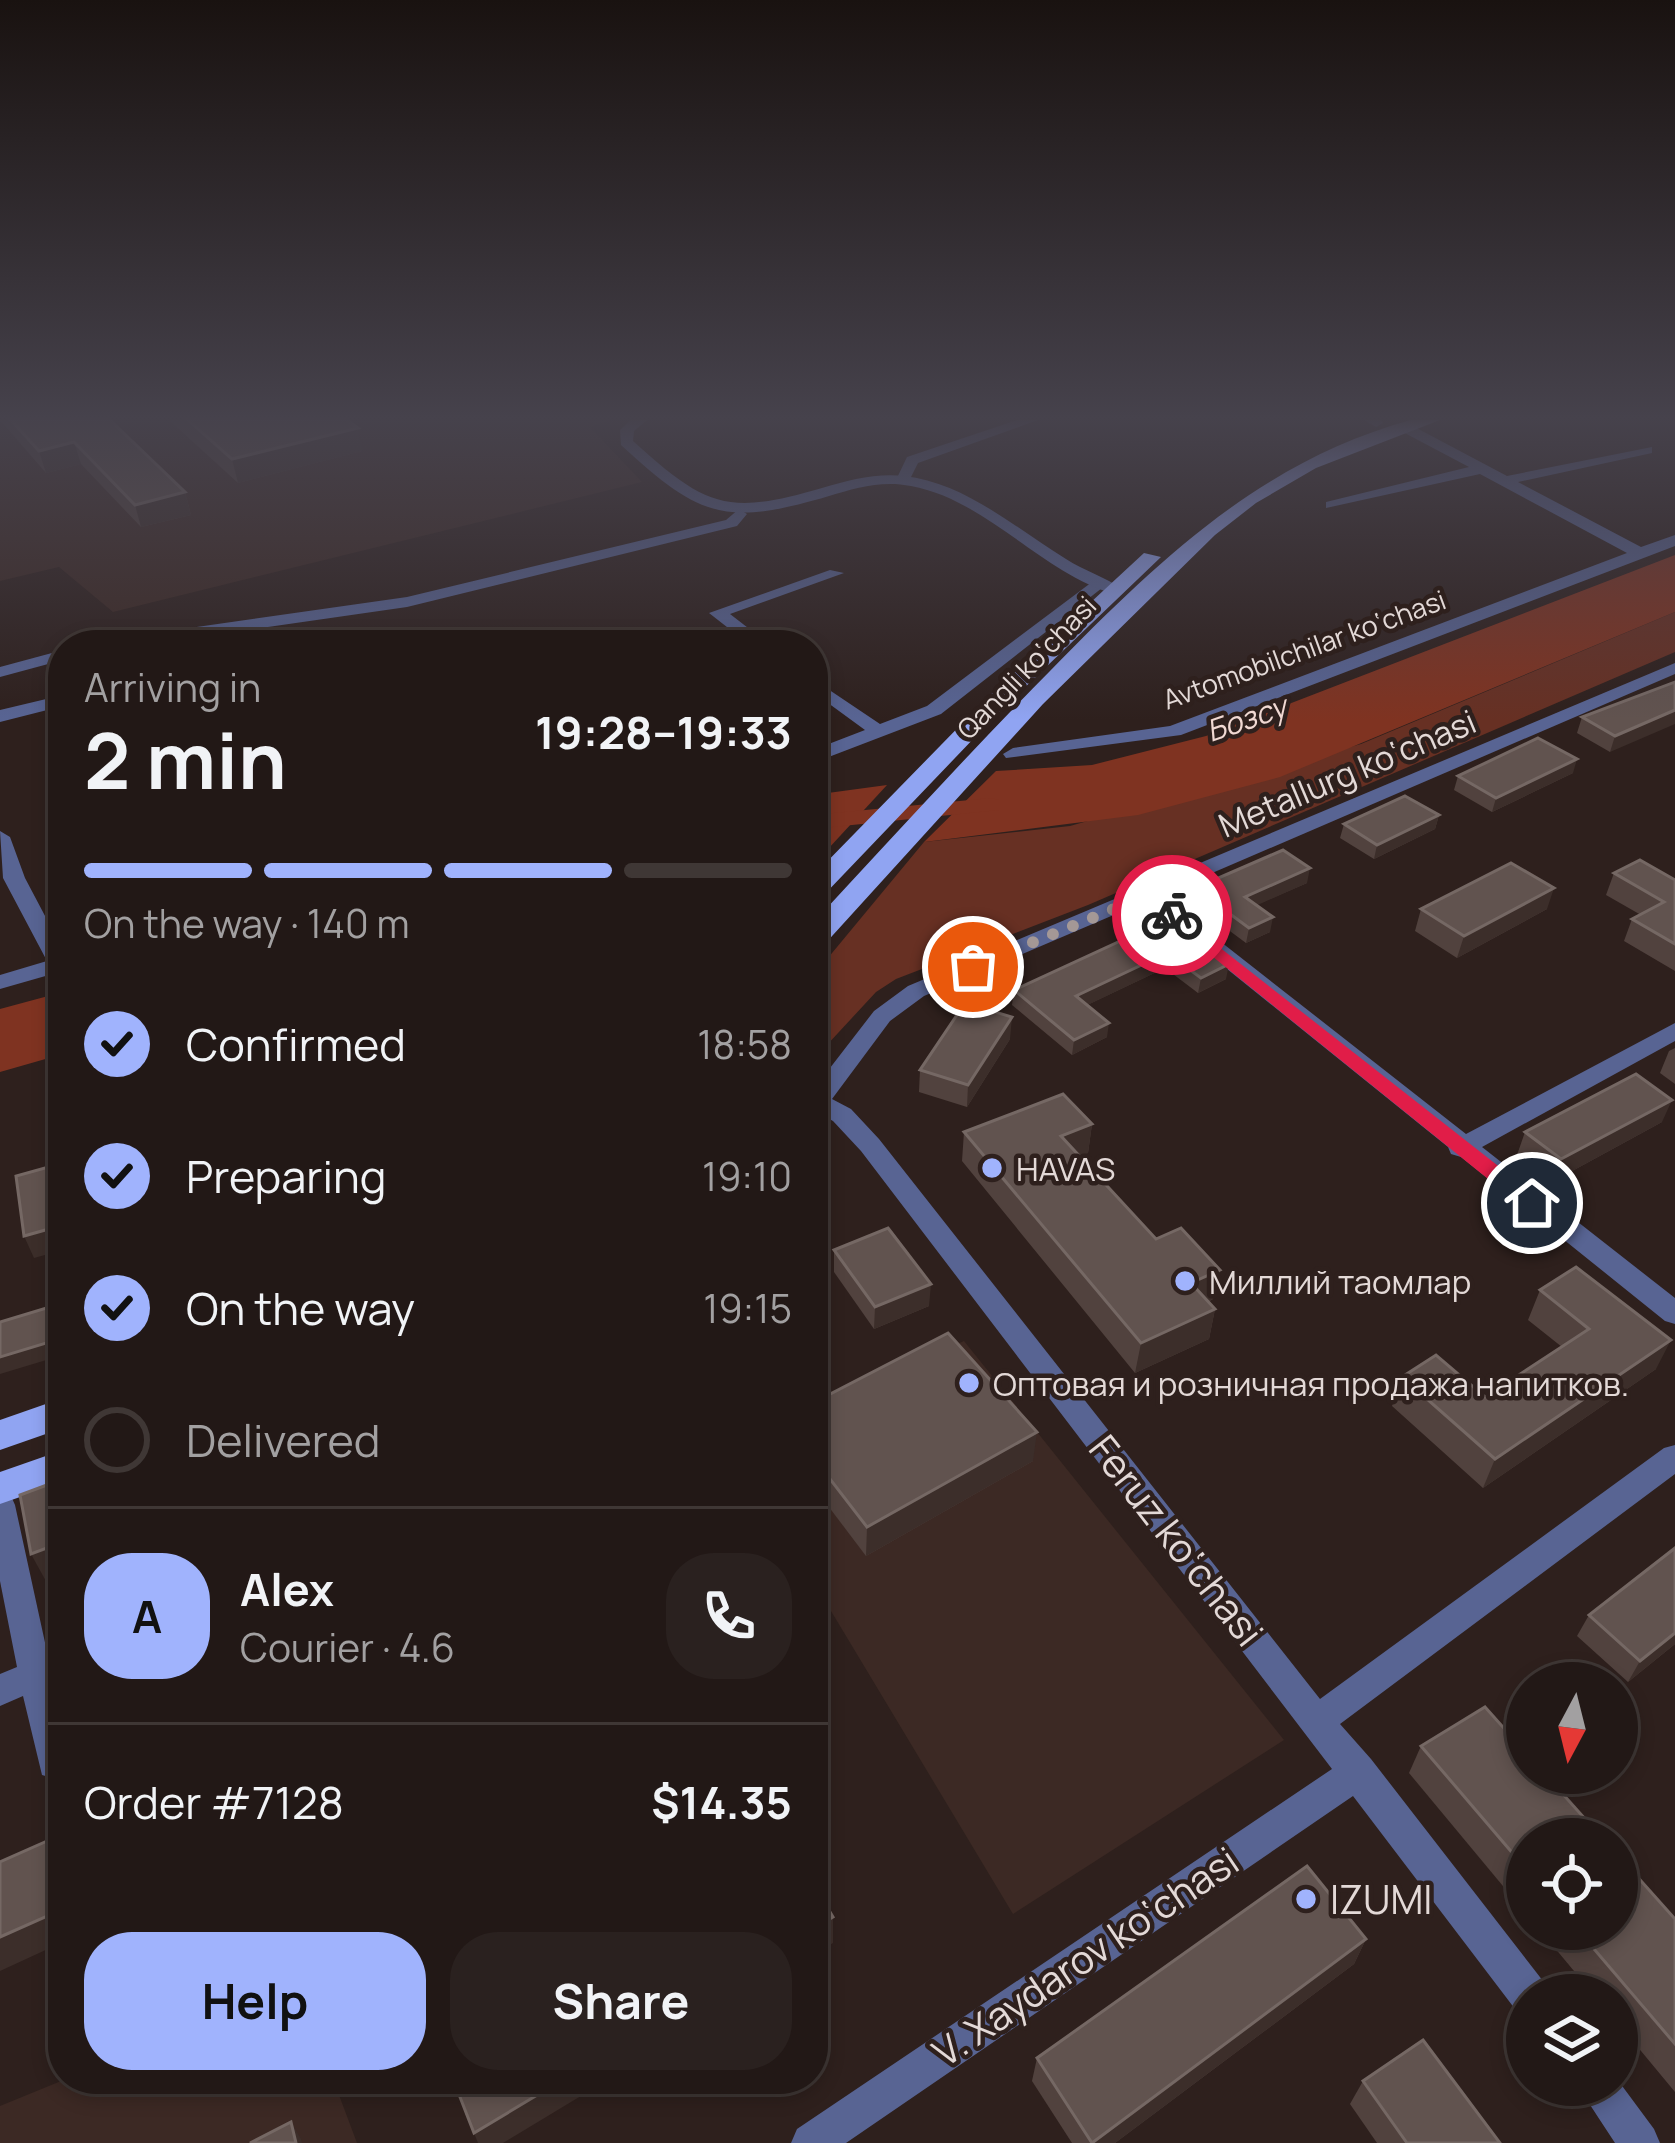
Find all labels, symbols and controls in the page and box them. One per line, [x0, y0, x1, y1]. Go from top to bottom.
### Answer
street label: Avtomobilchilar ko‘chasi [1157, 581, 1451, 717]
street label: Qangli ko‘chasi [948, 587, 1104, 747]
text: Arriving in [84, 660, 261, 714]
water label: Бозсу [1200, 684, 1296, 751]
street label: Metallurg ko‘chasi [1212, 699, 1482, 847]
text: 19:28–19:33 [535, 701, 792, 763]
text: 2 min [84, 706, 287, 812]
courier [1112, 855, 1232, 975]
icon: bike [1139, 882, 1205, 948]
text: On the way · 140 m [84, 896, 410, 950]
pin [922, 916, 1024, 1018]
icon: bag [940, 934, 1006, 1000]
icon: check [84, 1011, 150, 1077]
text: Confirmed [186, 1013, 406, 1075]
text: 18:58 [697, 1017, 792, 1071]
icon: check [84, 1143, 150, 1209]
text: Preparing [186, 1145, 386, 1207]
place label: HAVAS [1016, 1146, 1115, 1191]
text: 19:10 [702, 1149, 792, 1203]
pin [1481, 1152, 1583, 1254]
marker: HAVAS [979, 1155, 1005, 1181]
icon: home [1499, 1170, 1565, 1236]
place label: Миллий таомлар [1209, 1259, 1471, 1304]
marker: Миллий таомлар [1172, 1268, 1198, 1294]
icon: check [84, 1275, 150, 1341]
text: On the way [186, 1277, 415, 1339]
text: 19:15 [703, 1281, 792, 1335]
place label: Оптовая и розничная продажа напитков. [993, 1361, 1629, 1406]
marker: Оптовая и розничная продажа напитков. [956, 1370, 982, 1396]
text: Delivered [186, 1409, 381, 1471]
street label: Feruz ko‘chasi [1077, 1423, 1277, 1657]
button: phone [666, 1553, 792, 1679]
text: Alex [240, 1558, 334, 1620]
text: A [132, 1585, 162, 1647]
text: Courier · 4.6 [240, 1620, 455, 1674]
north arrow [1506, 1662, 1638, 1794]
map controls [1506, 1662, 1638, 2106]
text: Order #7128 [84, 1771, 344, 1833]
text: $14.35 [651, 1771, 792, 1833]
button: locate [1506, 1818, 1638, 1950]
street label: V. Xaydarov ko‘chasi [922, 1834, 1248, 2078]
place label: IZUMI [1330, 1872, 1432, 1926]
marker: IZUMI [1293, 1886, 1319, 1912]
button: Help [84, 1932, 426, 2070]
button: Share [450, 1932, 792, 2070]
button: layers [1506, 1974, 1638, 2106]

